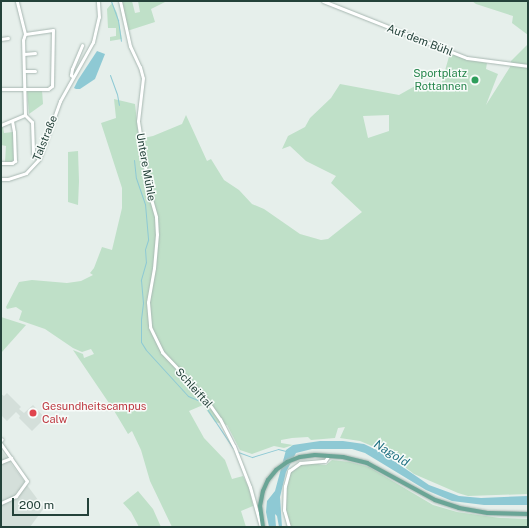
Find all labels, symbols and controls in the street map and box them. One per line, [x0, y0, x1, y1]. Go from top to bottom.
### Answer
street label: Auf dem Bühl [385, 21, 455, 59]
place label: Sportplatz Rottannen [413, 67, 467, 93]
marker: Sportplatz Rottannen [470, 75, 480, 85]
street label: Talstraße [30, 113, 60, 163]
street label: Untere Mühle [133, 132, 159, 202]
street label: Schleiftal [173, 365, 215, 411]
place label: Gesundheitscampus Calw [42, 400, 146, 426]
marker: Gesundheitscampus Calw [27, 407, 39, 419]
water label: Nagold [371, 438, 411, 470]
scale bar [14, 490, 91, 516]
text: 200 m [19, 498, 54, 512]

